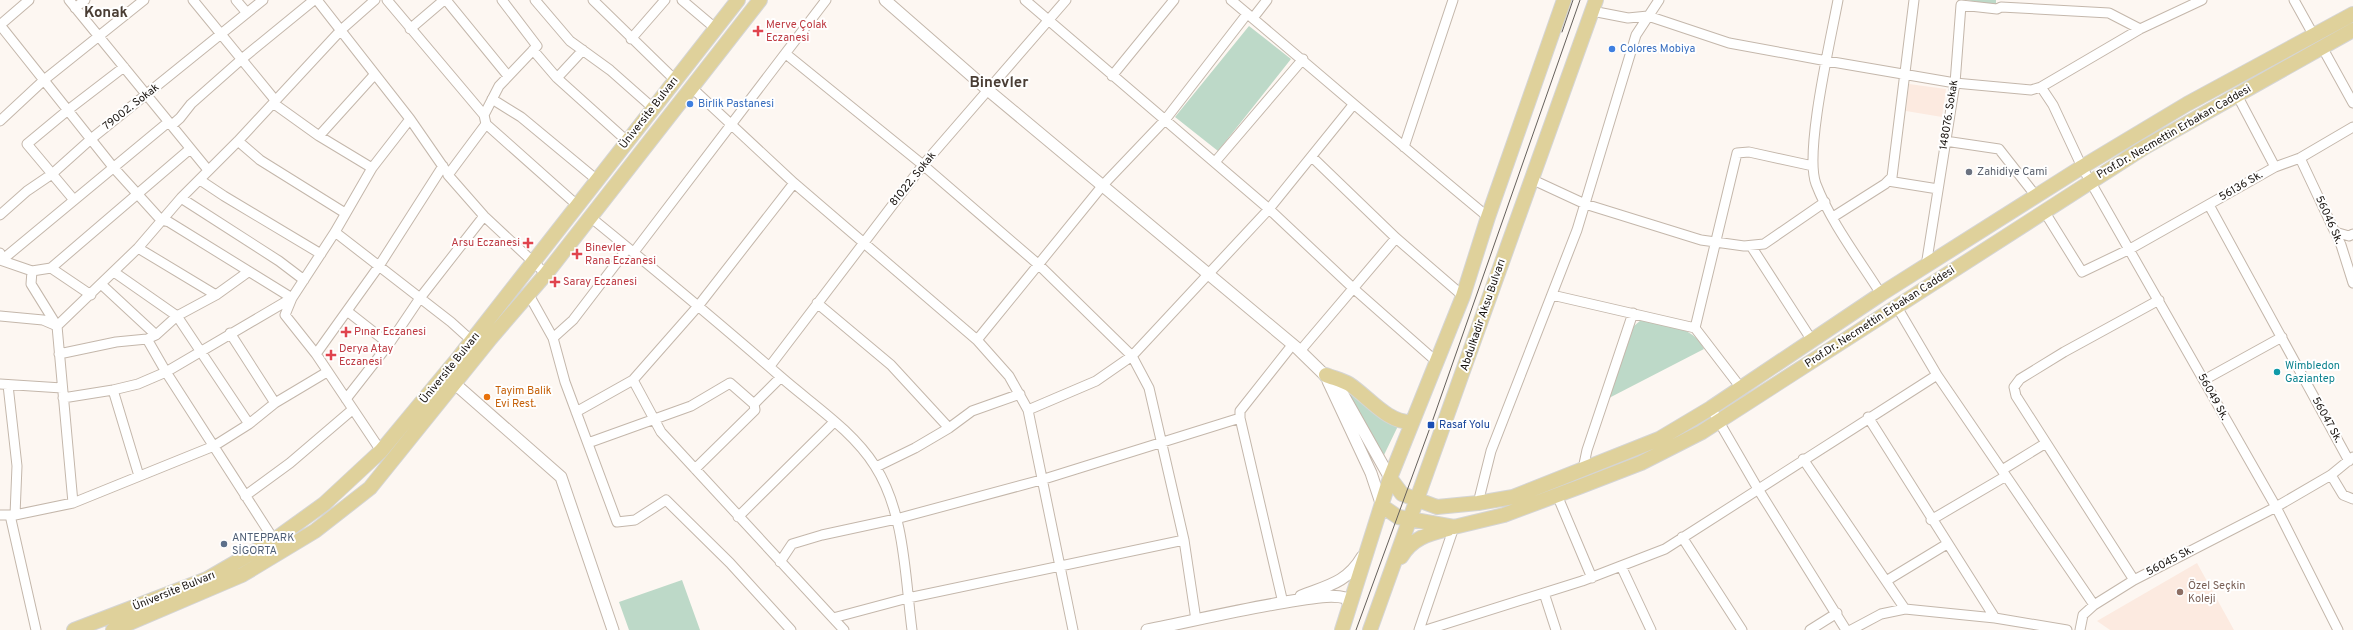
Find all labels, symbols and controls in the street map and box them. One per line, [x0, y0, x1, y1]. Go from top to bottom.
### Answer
district label: Konak [84, 4, 128, 23]
place label: Merve Çolak Eczanesi [766, 18, 827, 45]
marker: Merve Çolak Eczanesi [753, 26, 763, 36]
place label: Colores Mobiya [1620, 42, 1695, 56]
marker: Colores Mobiya [1607, 44, 1617, 54]
street label: Üniversite Bulvarı [616, 74, 681, 152]
district label: Binevler [969, 74, 1029, 93]
street label: 148076. Sokak [1937, 79, 1961, 151]
street label: 79002. Sokak [100, 81, 162, 133]
street label: Prof.Dr. Necmettin Erbakan Caddesi [2094, 82, 2254, 182]
place label: Birlik Pastanesi [698, 97, 774, 111]
marker: Birlik Pastanesi [685, 99, 695, 109]
street label: 81022. Sokak [887, 149, 939, 209]
place label: Zahidiye Cami [1977, 165, 2047, 179]
marker: Zahidiye Cami [1964, 167, 1974, 177]
street label: 56136 Sk. [2217, 168, 2265, 204]
street label: 56046 Sk. [2312, 194, 2346, 246]
place label: Arsu Eczanesi [451, 236, 520, 250]
marker: Arsu Eczanesi [523, 238, 533, 248]
place label: Binevler Rana Eczanesi [585, 241, 656, 268]
marker: Binevler Rana Eczanesi [572, 249, 582, 259]
street label: Abdulkadir Aksu Bulvarı [1457, 257, 1509, 373]
street label: Prof.Dr. Necmettin Erbakan Caddesi [1802, 263, 1958, 371]
place label: Saray Eczanesi [563, 275, 637, 289]
marker: Saray Eczanesi [550, 277, 560, 287]
place label: Pınar Eczanesi [354, 325, 426, 339]
marker: Pınar Eczanesi [341, 327, 351, 337]
street label: Üniversite Bulvarı [416, 329, 483, 406]
place label: Derya Atay Eczanesi [339, 342, 393, 369]
marker: Derya Atay Eczanesi [326, 350, 336, 360]
place label: Wimbledon Gaziantep [2285, 359, 2340, 386]
marker: Wimbledon Gaziantep [2272, 367, 2282, 377]
street label: 56049 Sk. [2194, 371, 2232, 423]
place label: Tayim Balik Evi Rest. [495, 384, 552, 411]
marker: Tayim Balik Evi Rest. [482, 392, 492, 402]
street label: 56047 Sk. [2309, 395, 2345, 445]
place label: Rasaf Yolu [1439, 418, 1490, 432]
marker: Rasaf Yolu [1426, 420, 1436, 430]
place label: ANTEPPARK SİGORTA [232, 531, 294, 558]
marker: ANTEPPARK SİGORTA [219, 539, 229, 549]
street label: 56045 Sk. [2144, 543, 2196, 579]
street label: Üniversite Bulvarı [130, 567, 217, 614]
place label: Özel Seçkin Koleji [2188, 578, 2246, 606]
marker: Özel Seçkin Koleji [2175, 587, 2185, 597]

